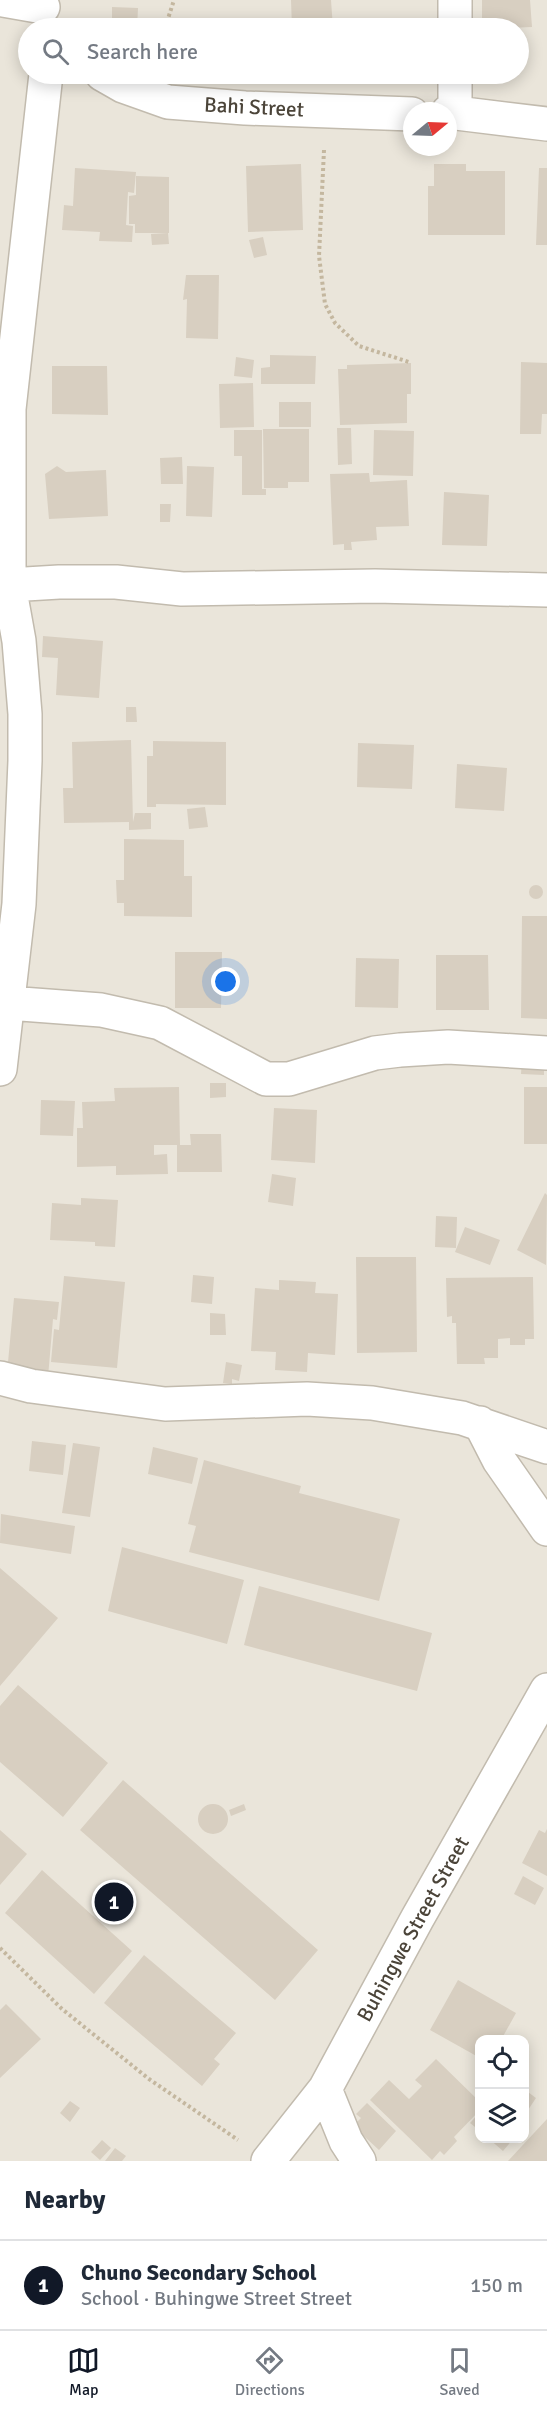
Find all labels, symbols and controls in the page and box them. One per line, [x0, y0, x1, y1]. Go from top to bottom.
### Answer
search box [18, 18, 529, 84]
icon: search [39, 35, 72, 68]
text: Search here [87, 38, 198, 65]
street label: Bahi Street [203, 91, 305, 123]
north arrow [403, 102, 457, 156]
your location [211, 967, 240, 996]
street label: Buhingwe Street Street [351, 1832, 475, 2026]
pin: 1 [94, 1880, 134, 1924]
map controls [475, 2035, 529, 2143]
button: locate [475, 2035, 529, 2089]
button: layers [475, 2089, 529, 2143]
text: Nearby [24, 2184, 105, 2216]
text: Chuno Secondary School [81, 2259, 317, 2286]
text: 1 [38, 2273, 49, 2298]
text: 150 m [470, 2273, 523, 2298]
text: School · Buhingwe Street Street [81, 2286, 352, 2311]
tab: Map [67, 2344, 100, 2400]
tab: Directions [235, 2344, 305, 2400]
tab: Saved [439, 2344, 480, 2400]

